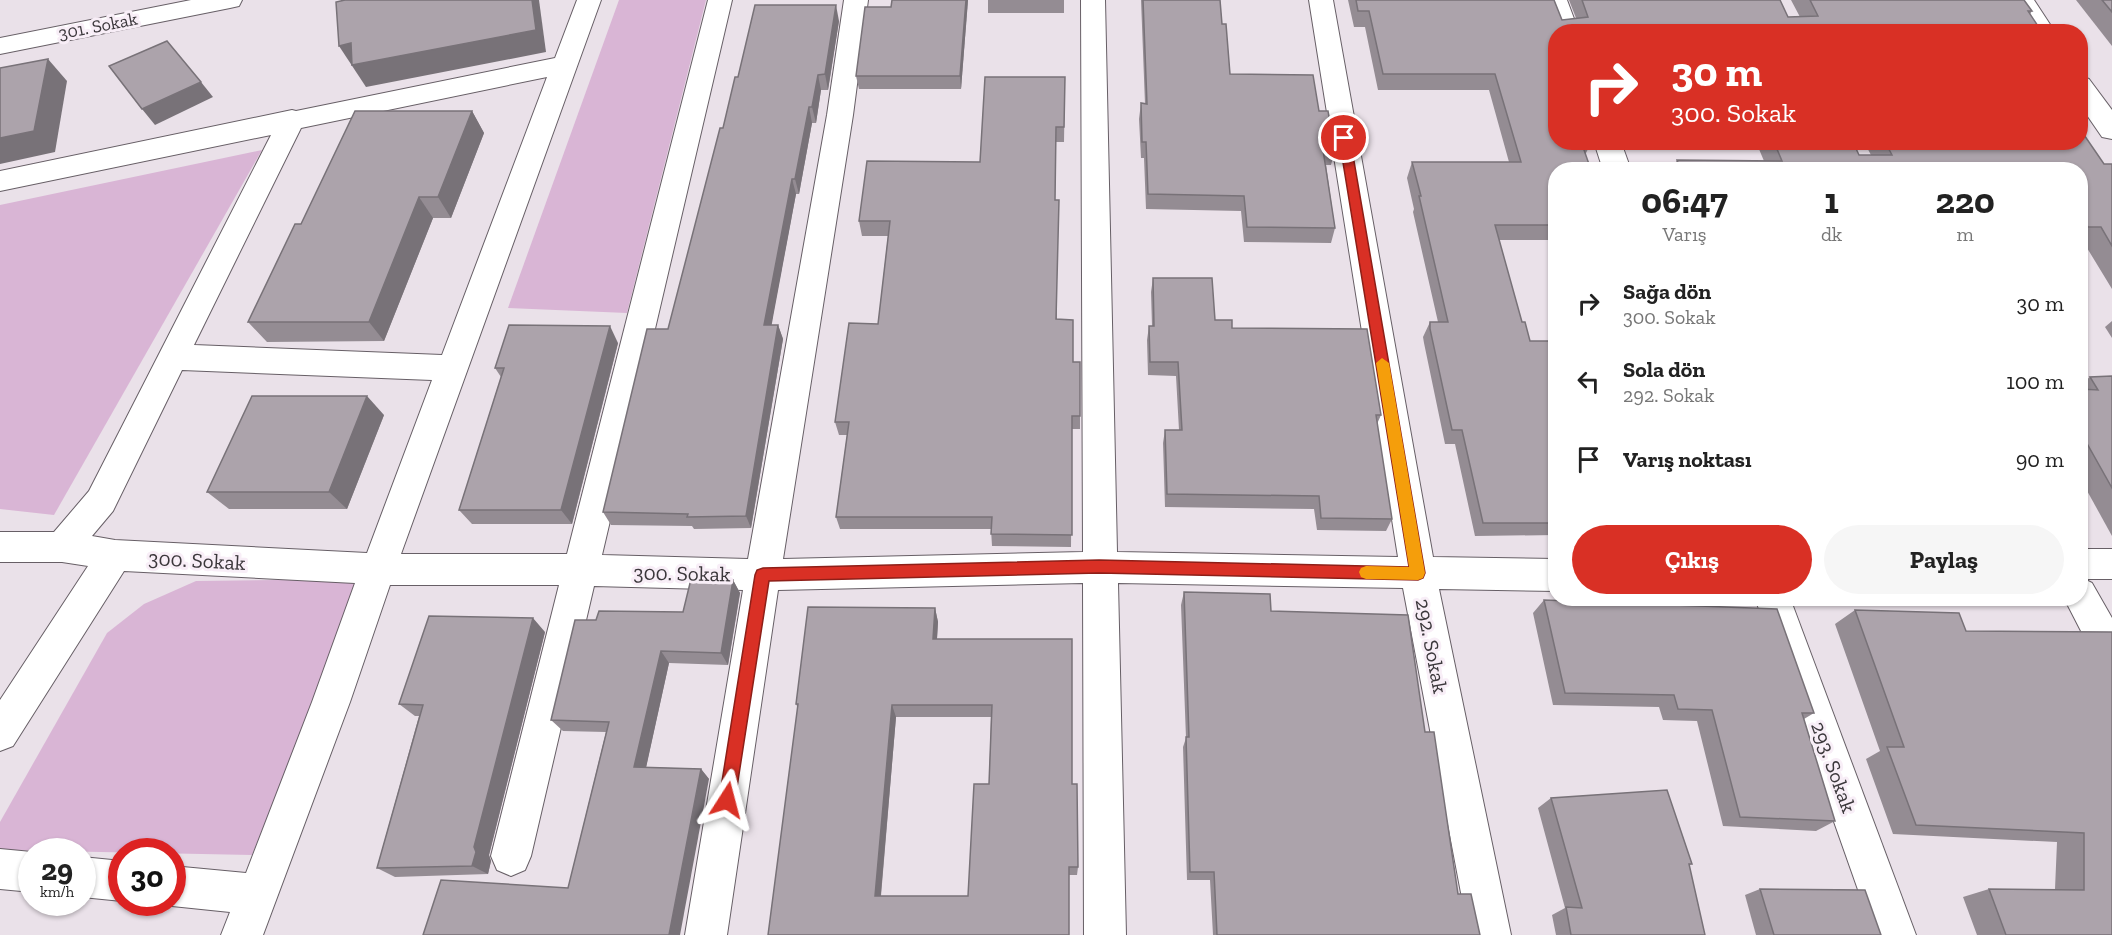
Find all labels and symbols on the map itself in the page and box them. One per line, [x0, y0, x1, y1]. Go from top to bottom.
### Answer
street label: 301. Sokak [57, 7, 140, 44]
pin [1318, 112, 1369, 163]
street label: 300. Sokak [148, 545, 246, 575]
street label: 300. Sokak [633, 560, 731, 586]
street label: 292. Sokak [1411, 597, 1453, 696]
street label: 293. Sokak [1806, 718, 1862, 816]
position arrow [695, 768, 759, 832]
speed limit sign: 30 [108, 838, 186, 916]

